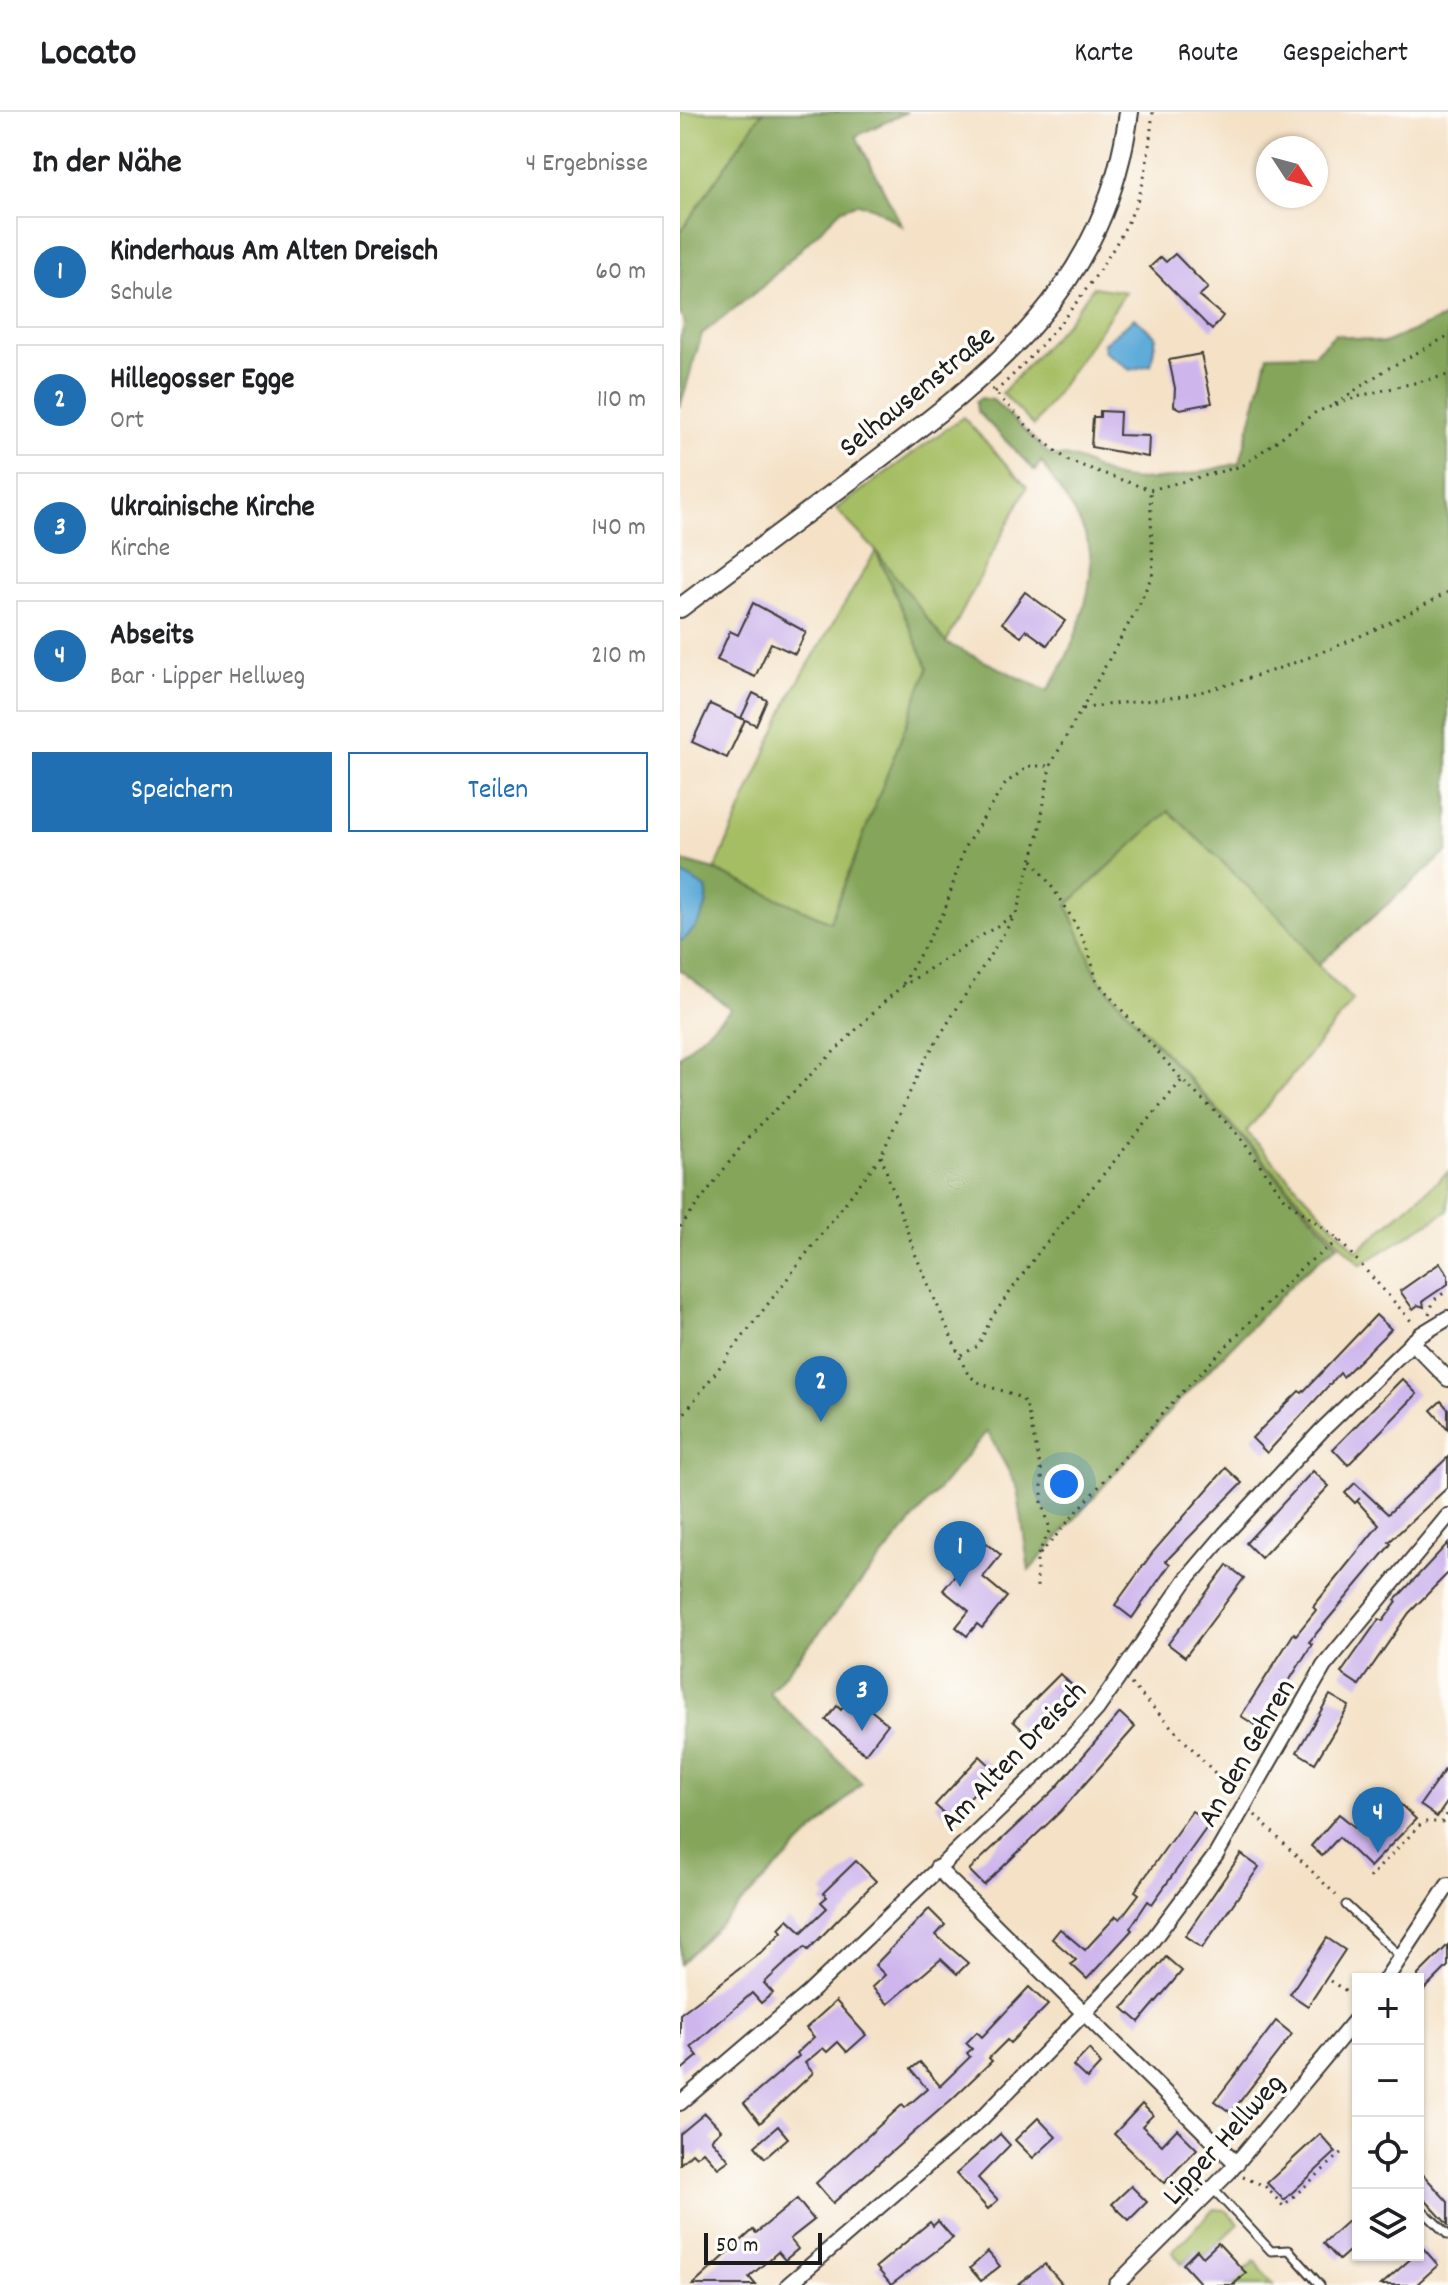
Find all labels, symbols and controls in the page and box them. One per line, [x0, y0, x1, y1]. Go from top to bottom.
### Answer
text: Locato [40, 28, 136, 83]
text: Karte [1074, 35, 1133, 75]
text: Route [1177, 35, 1238, 75]
text: Gespeichert [1282, 35, 1408, 75]
north arrow [1256, 136, 1328, 208]
text: In der Nähe [32, 140, 182, 189]
text: 4 Ergebnisse [526, 146, 648, 183]
text: Kinderhaus Am Alten Dreisch [110, 232, 438, 275]
text: 1 [57, 254, 63, 291]
text: 60 m [595, 254, 646, 291]
text: Schule [110, 275, 173, 312]
street label: Selhausenstraße [831, 317, 1006, 470]
text: Hillegosser Egge [110, 360, 294, 403]
text: 2 [54, 382, 66, 419]
text: 110 m [597, 382, 646, 419]
text: Ort [110, 403, 144, 440]
text: Ukrainische Kirche [110, 488, 315, 531]
text: 3 [54, 510, 66, 547]
text: 140 m [592, 510, 646, 547]
text: Kirche [110, 531, 170, 568]
text: Abseits [110, 616, 194, 659]
text: 4 [55, 638, 65, 675]
text: 210 m [591, 638, 646, 675]
text: Bar · Lipper Hellweg [110, 659, 305, 696]
button: Speichern [32, 752, 332, 832]
button: Teilen [348, 752, 648, 832]
pin: 2 [795, 1356, 847, 1422]
your location [1044, 1464, 1084, 1504]
pin: 1 [934, 1521, 986, 1587]
pin: 3 [836, 1665, 888, 1731]
street label: An den Gehren [1189, 1672, 1309, 1837]
street label: Am Alten Dreisch [932, 1673, 1099, 1844]
pin: 4 [1352, 1787, 1404, 1853]
map controls [1352, 1973, 1424, 2261]
button: + [1352, 1973, 1424, 2045]
button: − [1352, 2045, 1424, 2117]
street label: Lipper Hellweg [1154, 2065, 1297, 2217]
button: locate [1352, 2117, 1424, 2189]
button: layers [1352, 2189, 1424, 2261]
scale bar [704, 2229, 822, 2265]
text: 50 m [716, 2231, 758, 2262]

